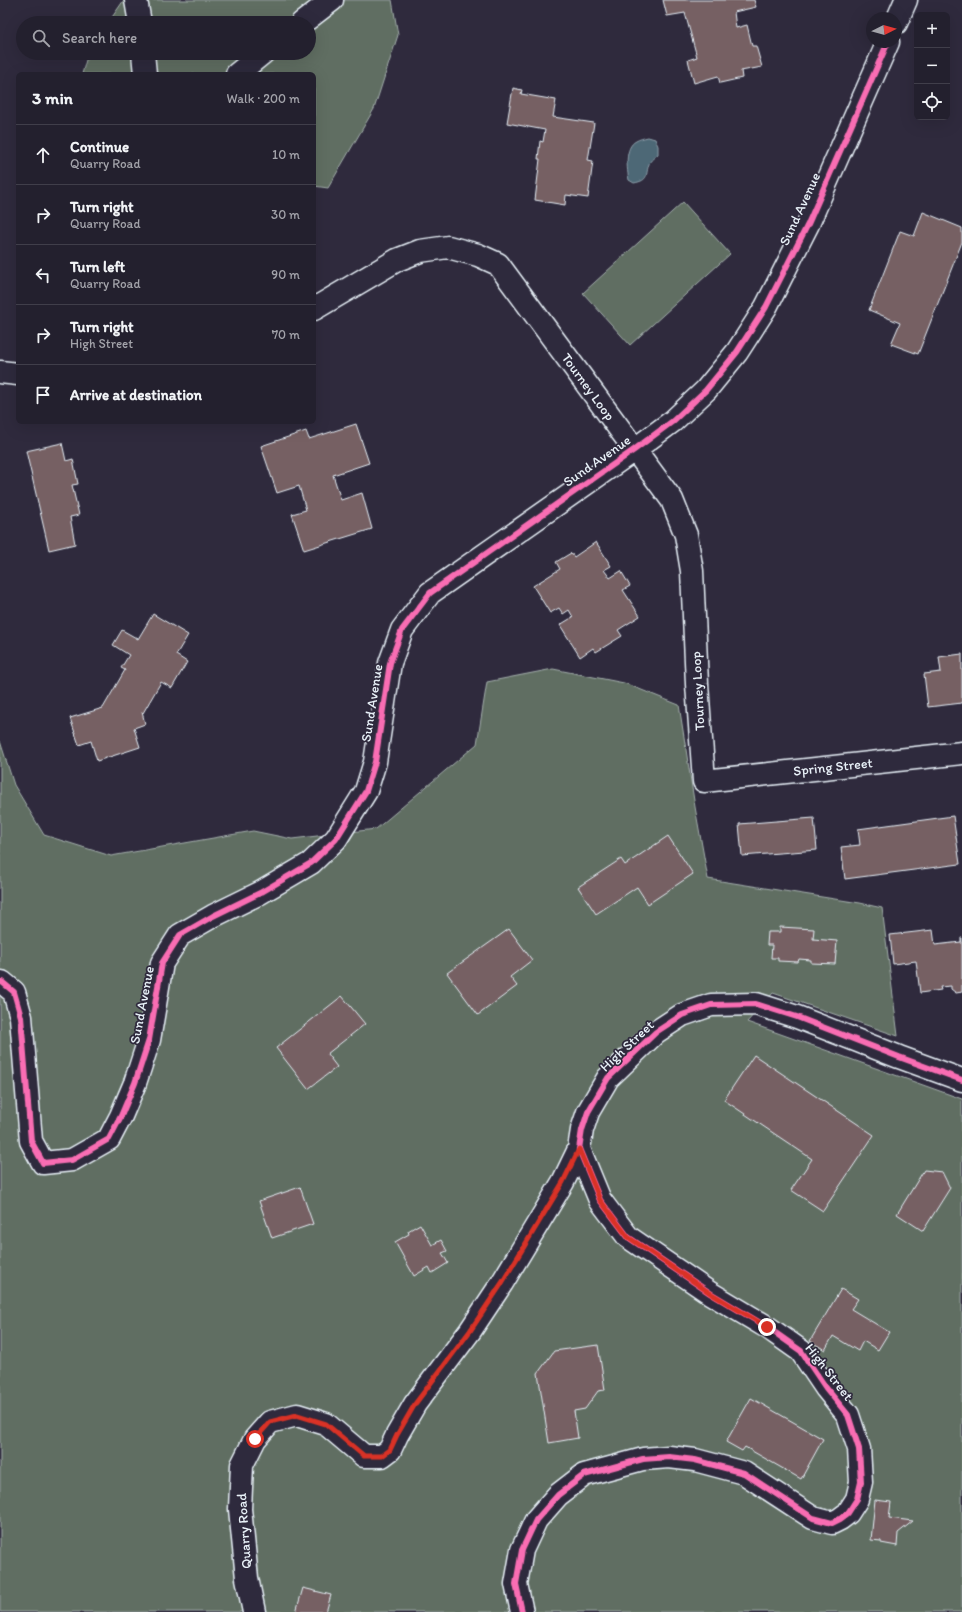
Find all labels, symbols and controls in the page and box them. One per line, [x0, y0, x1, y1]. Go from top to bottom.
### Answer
north arrow [866, 12, 902, 48]
map controls [914, 12, 950, 120]
button: + [914, 12, 950, 48]
search box [16, 16, 316, 60]
icon: search [30, 27, 52, 49]
text: Search here [62, 29, 137, 47]
button: − [914, 48, 950, 84]
button: locate [914, 84, 950, 120]
text: 3 min [32, 88, 73, 108]
text: Walk · 200 m [227, 91, 300, 106]
text: Continue [70, 138, 129, 156]
icon: ahead [32, 144, 54, 166]
text: 10 m [272, 147, 300, 162]
text: Quarry Road [70, 156, 141, 171]
street label: Sund Avenue [776, 169, 824, 248]
text: Turn right [70, 198, 134, 216]
icon: right [32, 204, 54, 226]
text: 30 m [271, 207, 300, 222]
text: Quarry Road [70, 216, 141, 231]
text: Turn left [70, 258, 125, 276]
icon: left [32, 264, 54, 286]
text: 90 m [271, 267, 300, 282]
text: Quarry Road [70, 276, 141, 291]
text: Turn right [70, 318, 134, 336]
icon: right [32, 324, 54, 346]
text: 70 m [272, 327, 300, 342]
text: High Street [70, 336, 133, 351]
street label: Tourney Loop [558, 350, 618, 424]
icon: arrive [32, 384, 54, 406]
text: Arrive at destination [70, 386, 202, 404]
street label: Sund Avenue [560, 431, 634, 491]
street label: Tourney Loop [687, 651, 709, 731]
street label: Sund Avenue [357, 663, 387, 743]
street label: Spring Street [792, 754, 874, 780]
street label: Sund Avenue [126, 964, 158, 1045]
street label: High Street [596, 1017, 658, 1075]
route end [758, 1318, 776, 1336]
street label: High Street [801, 1340, 857, 1404]
route start [246, 1430, 264, 1448]
street label: Quarry Road [233, 1492, 255, 1569]

